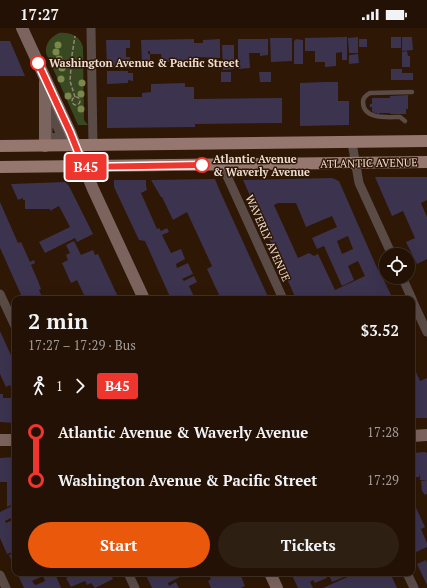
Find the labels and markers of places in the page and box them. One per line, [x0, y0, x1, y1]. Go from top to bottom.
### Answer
marker: Washington Avenue & Pacific Street [30, 55, 46, 71]
place label: Washington Avenue & Pacific Street [49, 56, 240, 70]
place label: Atlantic Avenue & Waverly Avenue [213, 152, 310, 179]
marker: Atlantic Avenue & Waverly Avenue [194, 157, 210, 173]

